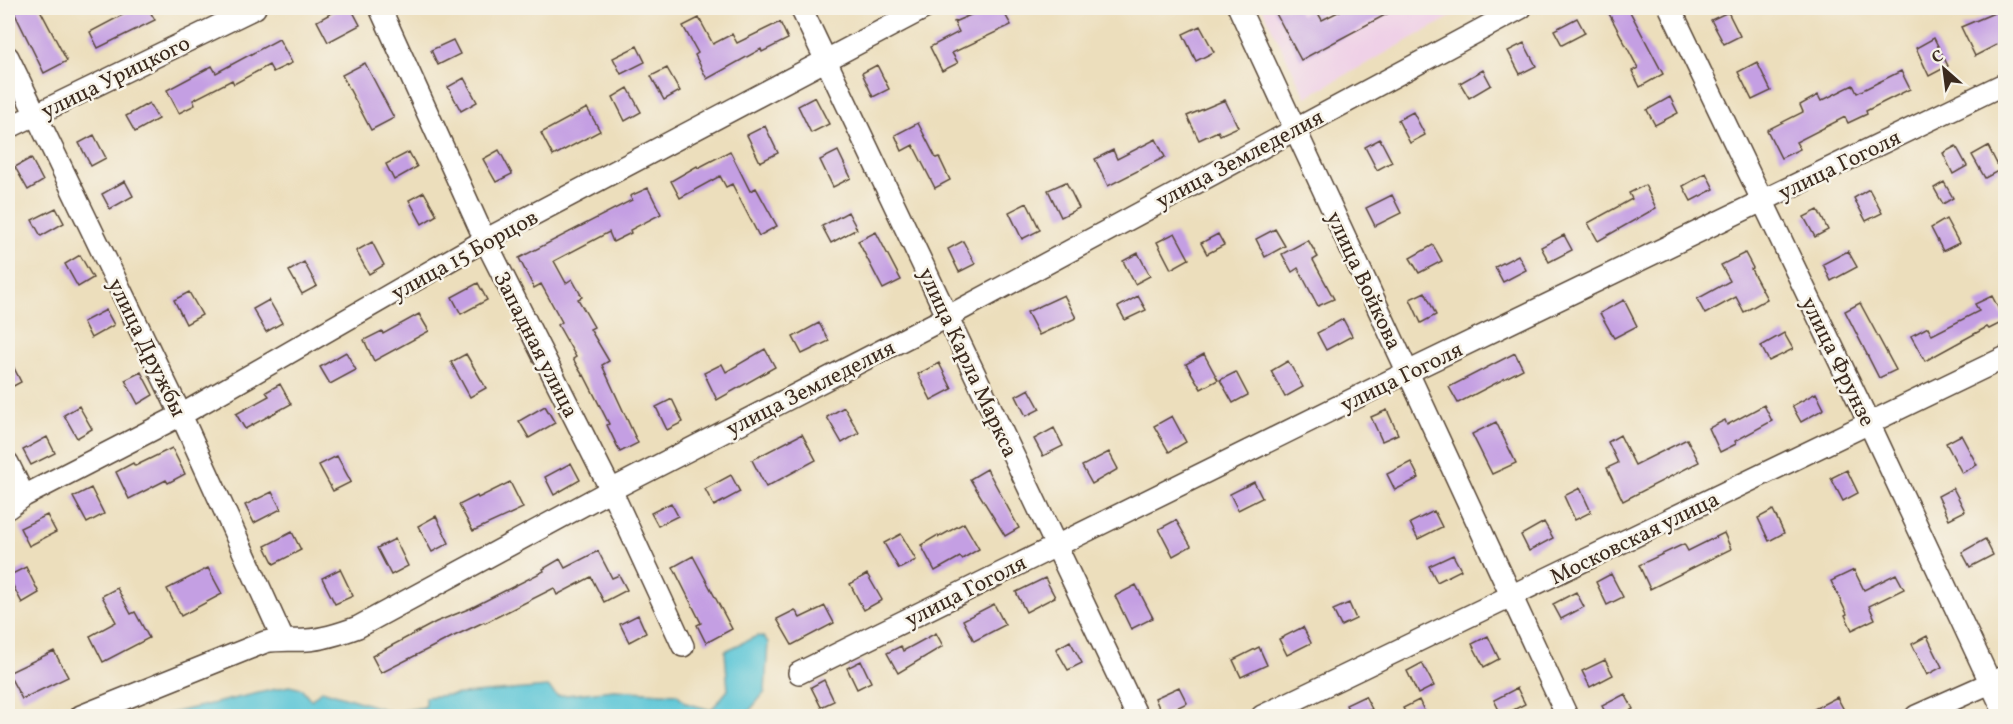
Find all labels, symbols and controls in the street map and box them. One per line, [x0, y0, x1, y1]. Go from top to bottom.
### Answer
street label: улица Урицкого [36, 29, 196, 128]
north arrow [1914, 39, 1974, 99]
text: С [1928, 45, 1948, 70]
street label: улица Земледелия [1151, 103, 1330, 218]
street label: улица Гоголя [1774, 123, 1907, 209]
street label: улица 15 Борцов [386, 203, 544, 309]
street label: улица Войкова [1317, 207, 1408, 355]
street label: улица Карла Маркса [909, 263, 1024, 463]
street label: Западная улица [485, 267, 585, 424]
street label: улица Дружбы [99, 274, 193, 423]
street label: улица Фрунзе [1792, 292, 1882, 432]
street label: улица Земледелия [721, 333, 901, 445]
street label: улица Гоголя [1336, 335, 1469, 421]
street label: Московская улица [1545, 485, 1725, 594]
street label: улица Гоголя [900, 548, 1032, 636]

